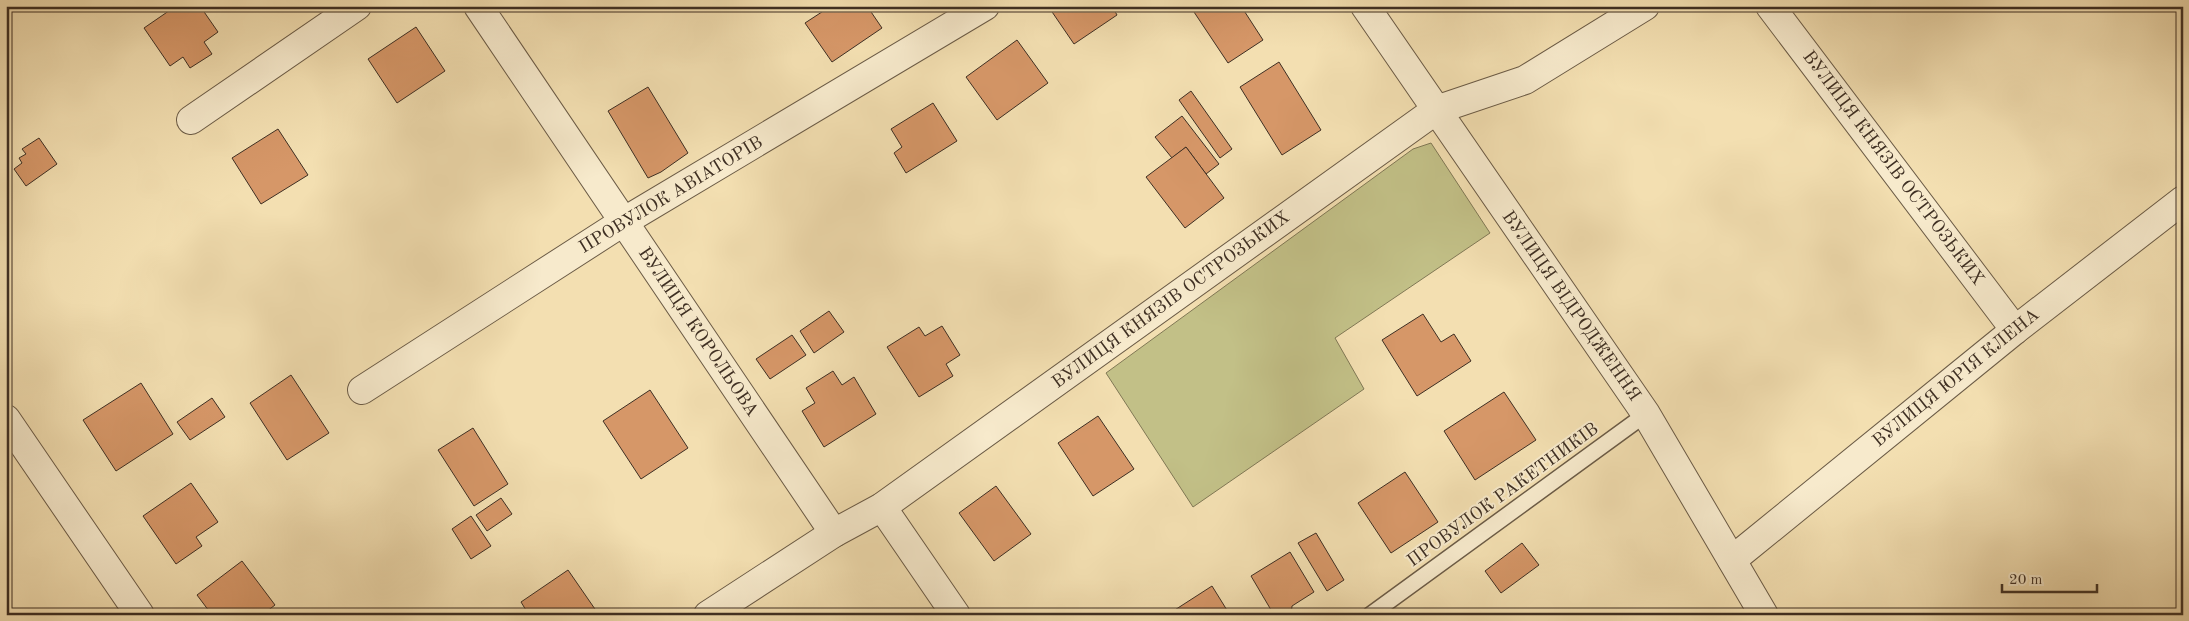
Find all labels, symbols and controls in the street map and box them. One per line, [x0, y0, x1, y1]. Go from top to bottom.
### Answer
street label: ВУЛИЦЯ КНЯЗІВ ОСТРОЗЬКИХ [1799, 47, 1987, 289]
street label: ПРОВУЛОК АВІАТОРІВ [576, 133, 766, 257]
street label: ВУЛИЦЯ КНЯЗІВ ОСТРОЗЬКИХ [1049, 208, 1293, 392]
street label: ВУЛИЦЯ ВІДРОДЖЕННЯ [1498, 208, 1644, 404]
street label: ВУЛИЦЯ КОРОЛЬОВА [635, 244, 761, 420]
street label: ВУЛИЦЯ ЮРІЯ КЛЕНА [1869, 305, 2043, 451]
street label: ПРОВУЛОК РАКЕТНИКІВ [1404, 420, 1602, 570]
scale bar [2002, 561, 2096, 593]
text: 20 m [2009, 573, 2043, 588]

